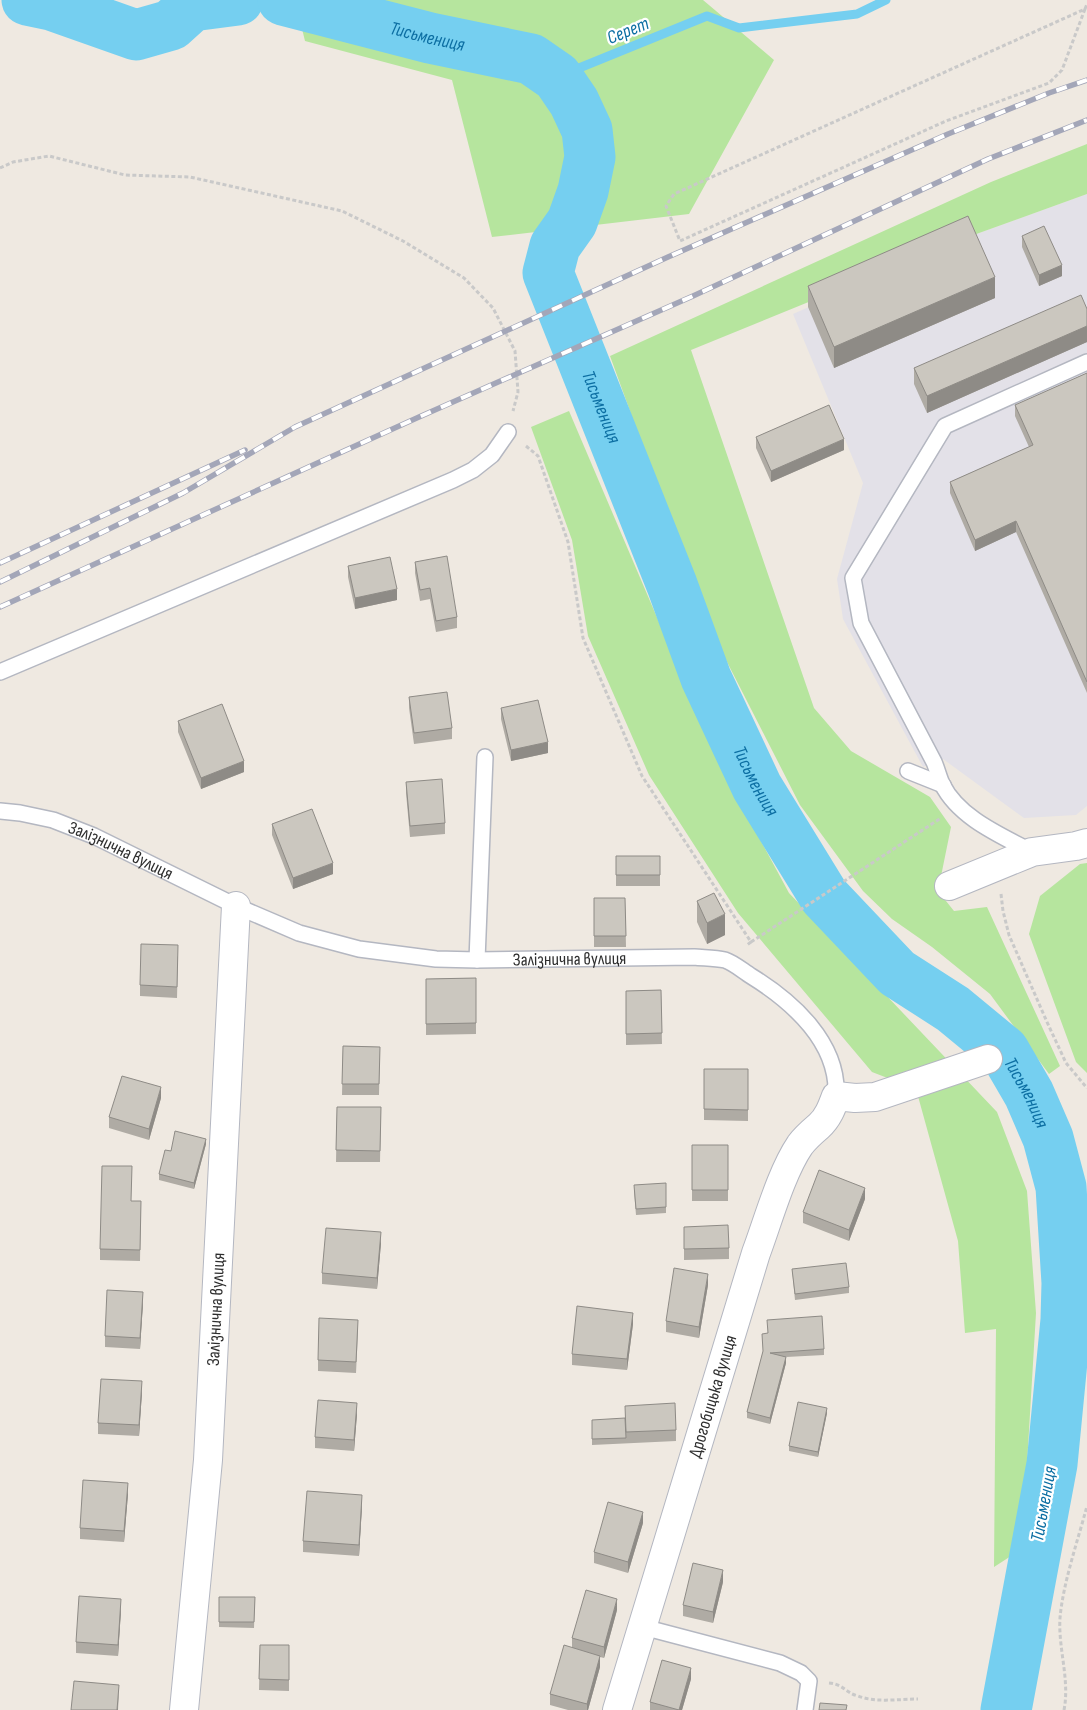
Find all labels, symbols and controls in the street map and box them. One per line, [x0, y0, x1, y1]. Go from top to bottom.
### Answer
water label: Серет [604, 12, 652, 50]
water label: Тисьмениця [388, 17, 468, 57]
water label: Тисьмениця [577, 367, 626, 447]
water label: Тисьмениця [728, 742, 784, 821]
street label: Залізнична вулиця [65, 817, 177, 884]
street label: Залізнична вулиця [513, 947, 626, 970]
water label: Тисьмениця [999, 1053, 1054, 1132]
street label: Залізнична вулиця [202, 1252, 229, 1367]
street label: Дрогобицька вулиця [684, 1332, 741, 1460]
water label: Тисьмениця [1026, 1464, 1062, 1543]

